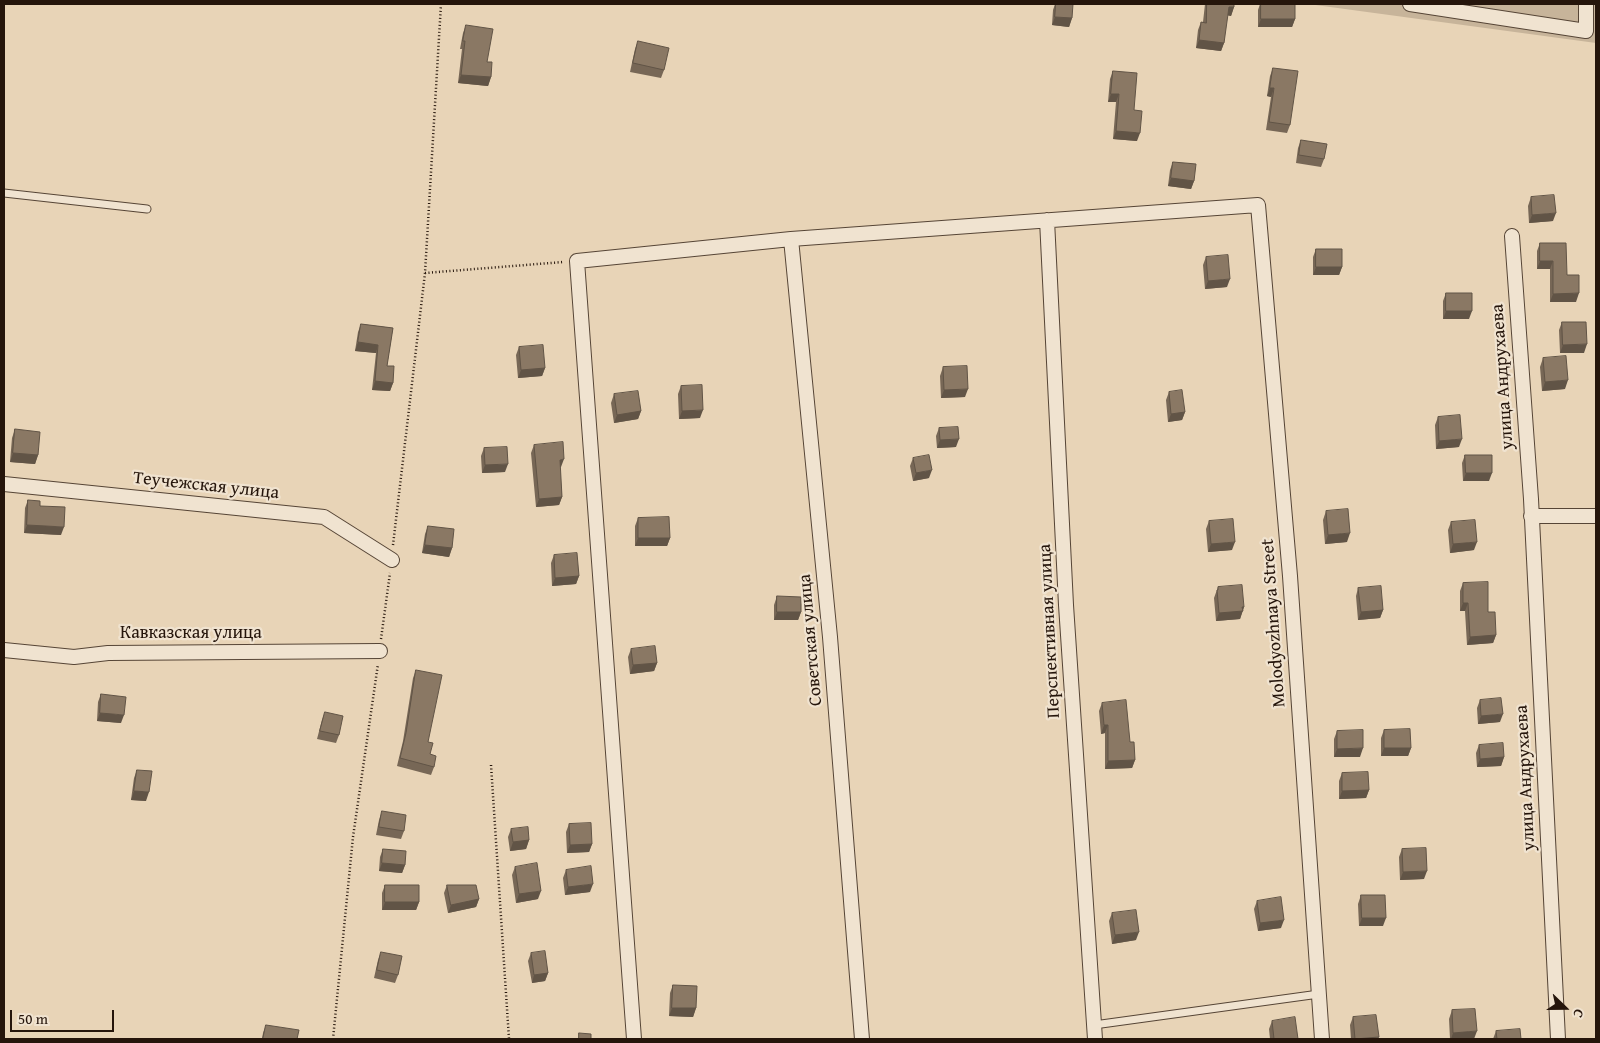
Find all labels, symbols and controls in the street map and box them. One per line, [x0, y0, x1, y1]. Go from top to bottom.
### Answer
street label: улица Андрухаева [1487, 303, 1519, 451]
street label: Теучежская улица [132, 468, 280, 504]
street label: Molodyozhnaya Street [1257, 538, 1291, 708]
street label: Перспективная улица [1035, 543, 1065, 719]
street label: Советская улица [794, 573, 828, 707]
street label: Кавказская улица [120, 622, 262, 644]
street label: улица Андрухаева [1511, 704, 1541, 852]
north arrow [1540, 983, 1590, 1033]
scale bar [12, 1000, 116, 1032]
text: С [1568, 1006, 1590, 1021]
text: 50 m [18, 1008, 48, 1029]

